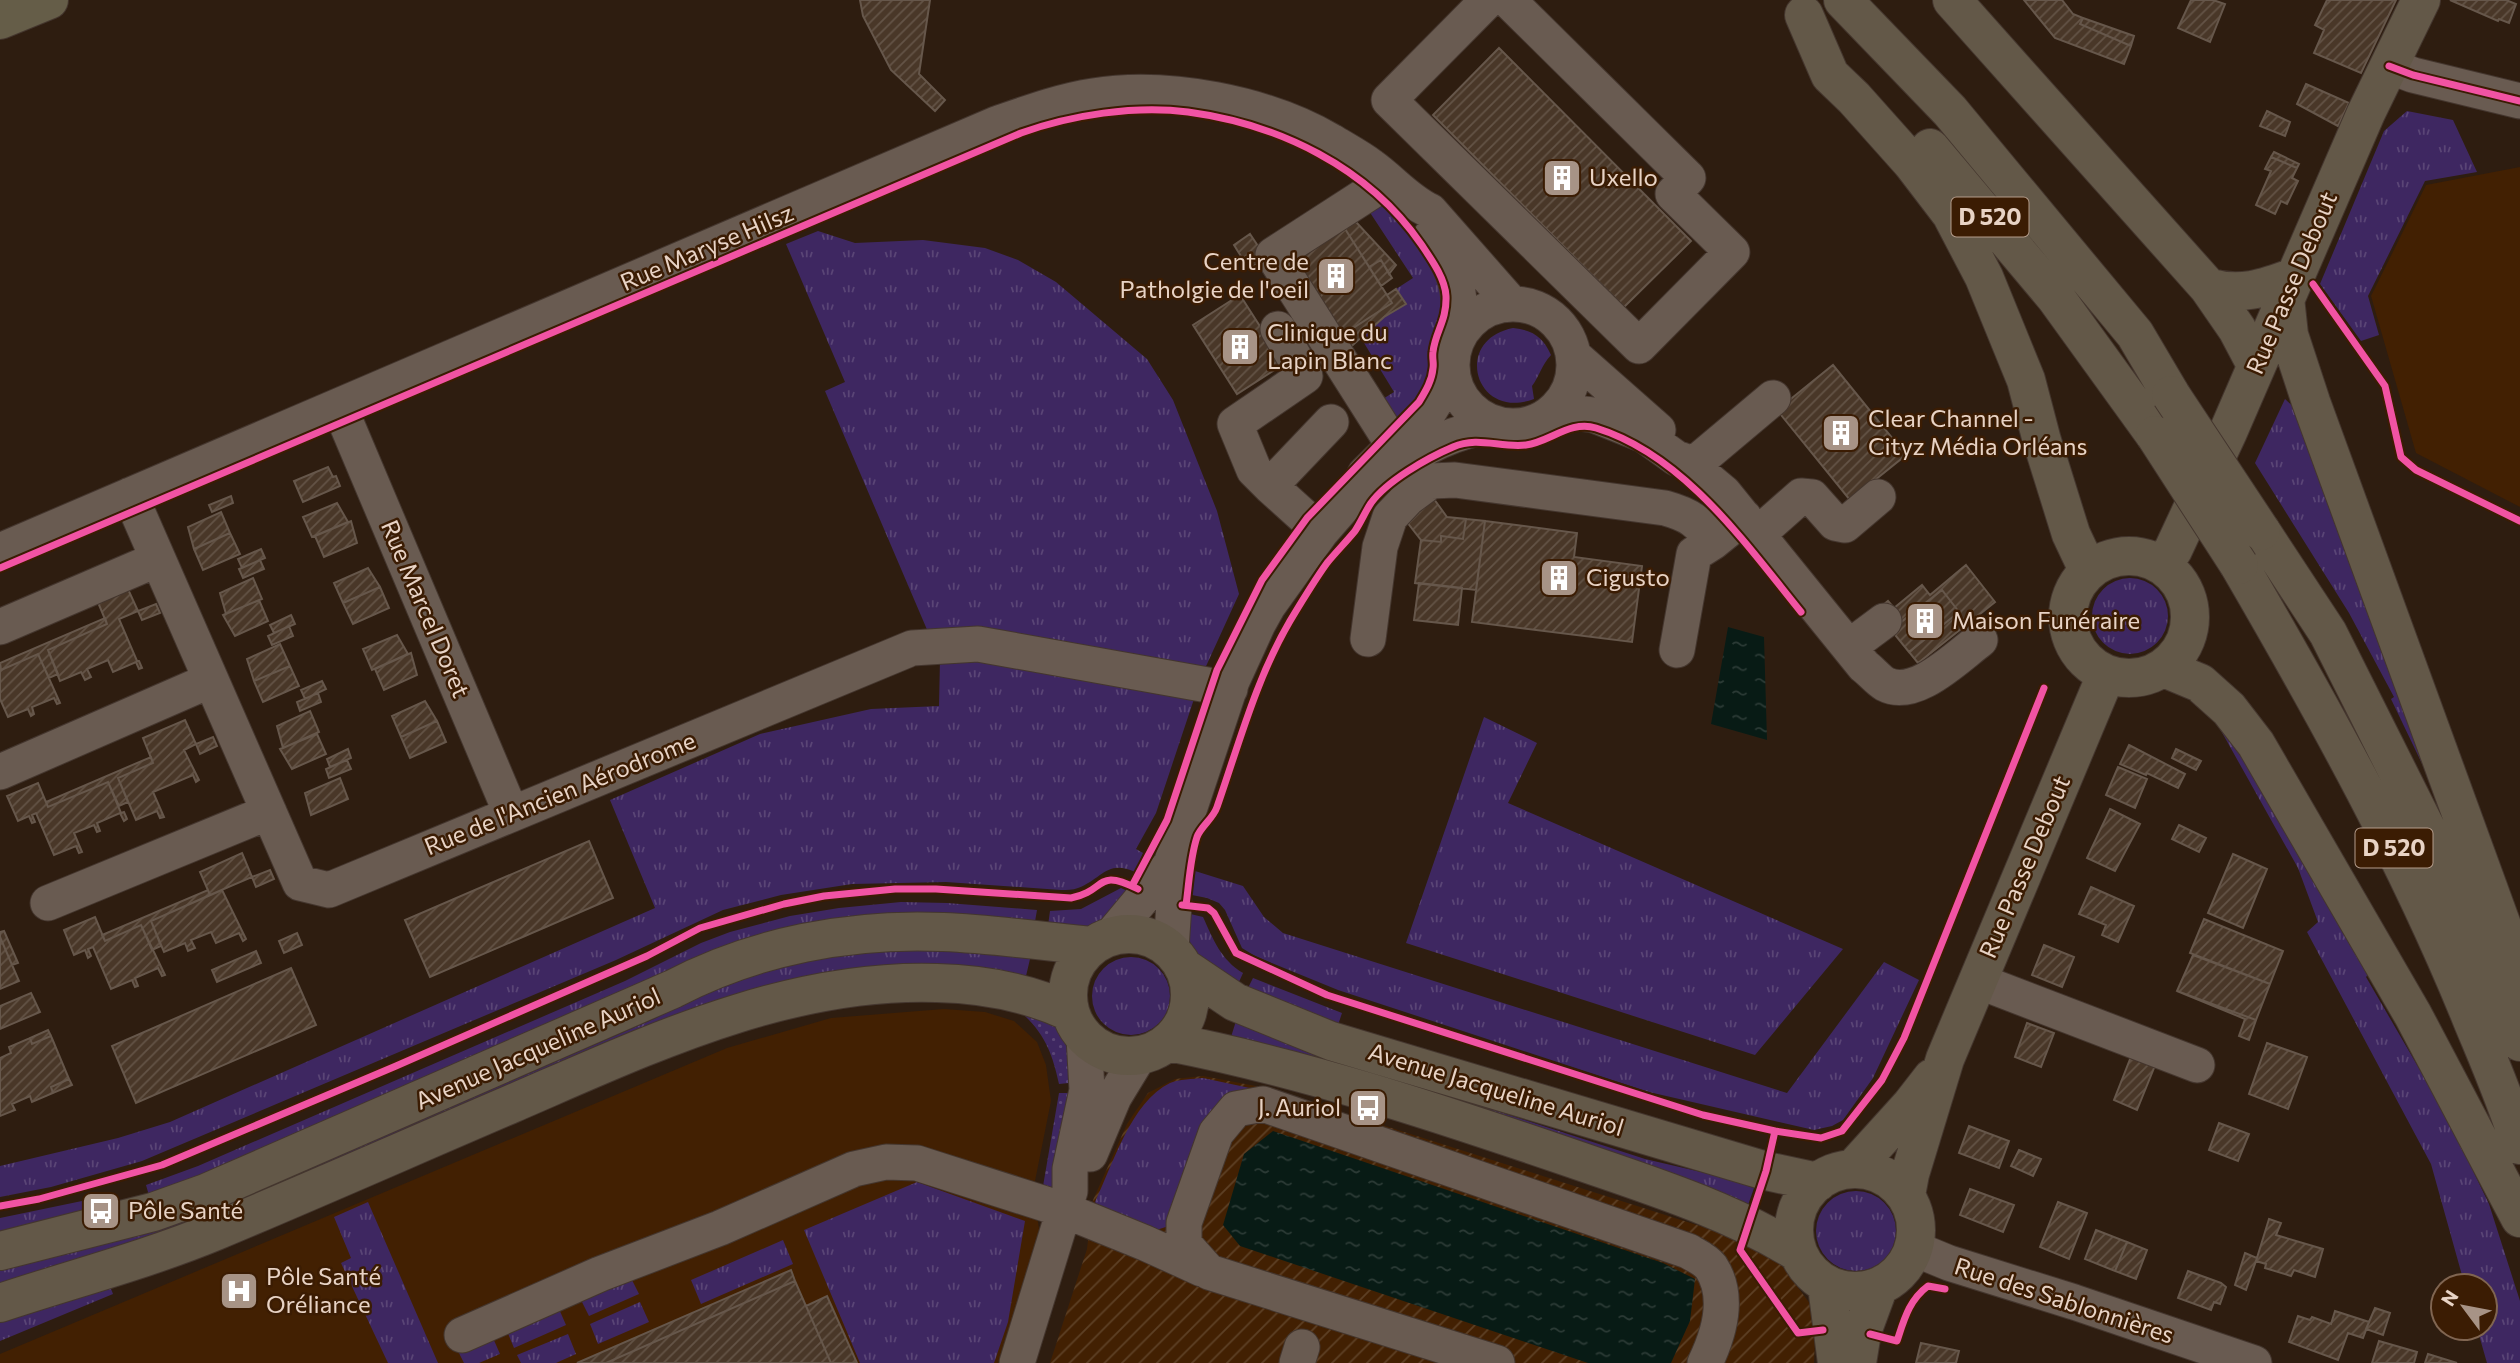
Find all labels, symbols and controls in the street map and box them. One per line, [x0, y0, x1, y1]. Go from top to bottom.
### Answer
building icon: Uxello [1541, 157, 1583, 199]
place label: Uxello [1589, 162, 1658, 191]
street label: Rue Passe Debout [2239, 187, 2342, 378]
street label: Rue Maryse Hilsz [616, 197, 797, 296]
road number: D 520 [1952, 198, 2028, 236]
place label: Centre de Patholgie de l'oeil [1120, 246, 1309, 303]
building icon: Centre de Patholgie de l'oeil [1315, 255, 1357, 297]
place label: Clinique du Lapin Blanc [1267, 317, 1392, 374]
building icon: Clinique du Lapin Blanc [1219, 326, 1261, 368]
place label: Clear Channel - Cityz Média Orléans [1868, 403, 2087, 460]
building icon: Clear Channel - Cityz Média Orléans [1820, 412, 1862, 454]
street label: Rue Marcel Doret [376, 515, 477, 702]
building icon: Cigusto [1538, 557, 1580, 599]
place label: Cigusto [1586, 562, 1670, 591]
building icon: Maison Funéraire [1904, 600, 1946, 642]
place label: Maison Funéraire [1952, 605, 2140, 634]
street label: Rue de l'Ancien Aérodrome [420, 725, 699, 860]
street label: Rue Passe Debout [1972, 771, 2075, 962]
road number: D 520 [2356, 828, 2432, 868]
street label: Avenue Jacqueline Auriol [410, 980, 664, 1115]
street label: Avenue Jacqueline Auriol [1365, 1036, 1628, 1141]
bus stop icon: J. Auriol [1347, 1087, 1389, 1129]
place label: J. Auriol [1258, 1092, 1341, 1121]
bus stop icon: Pôle Santé [80, 1190, 122, 1232]
place label: Pôle Santé [128, 1195, 243, 1224]
street label: Rue des Sablonnières [1951, 1250, 2178, 1349]
place label: Pôle Santé Oréliance [266, 1261, 381, 1318]
hospital icon: Pôle Santé Oréliance [218, 1270, 260, 1312]
north arrow [2429, 1272, 2499, 1342]
text: N [2436, 1286, 2463, 1310]

